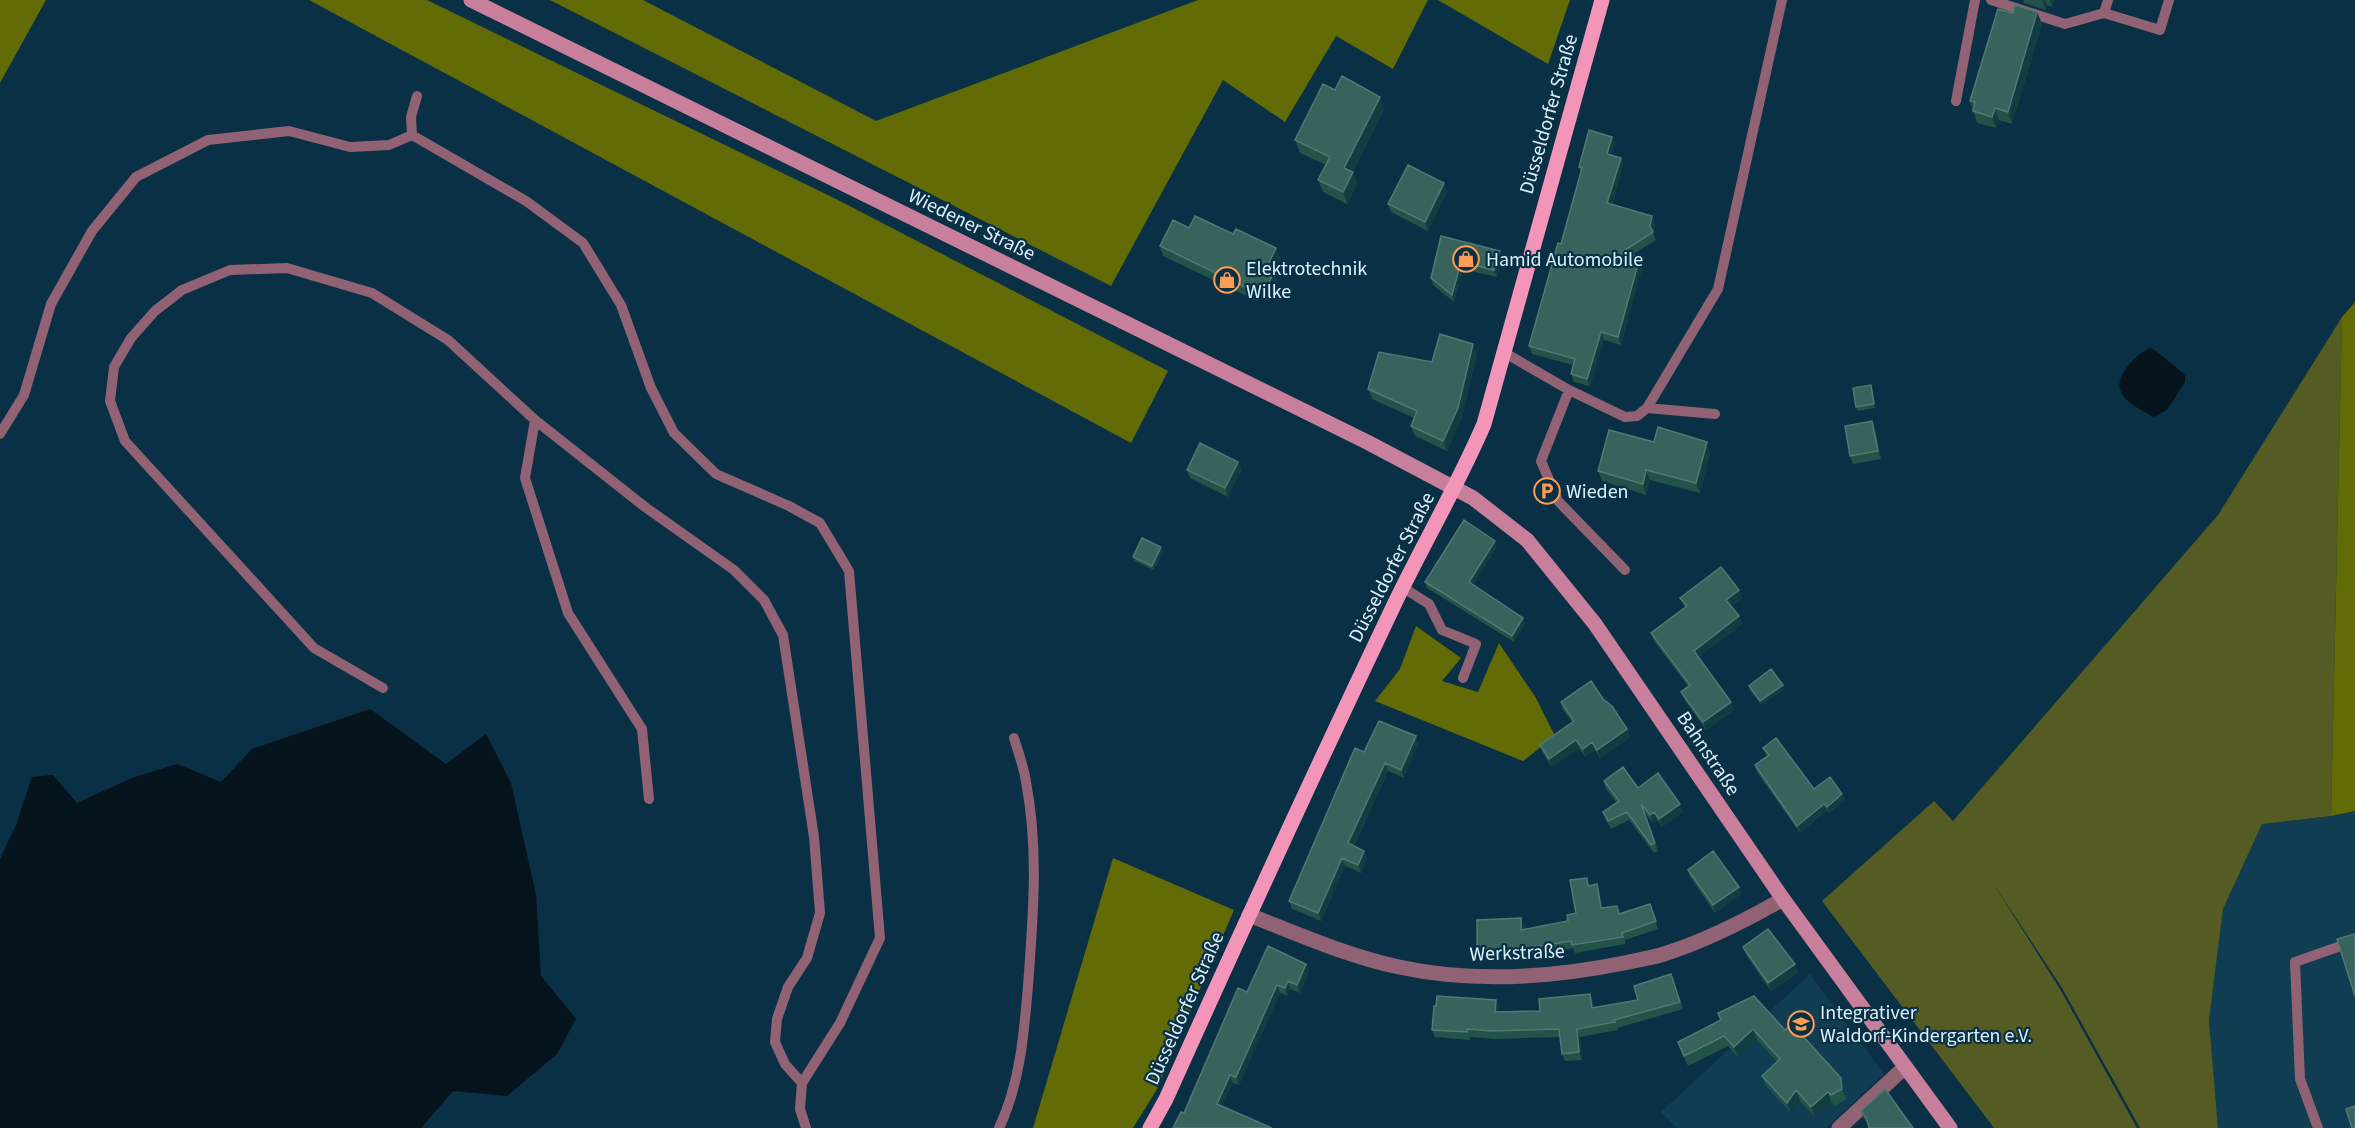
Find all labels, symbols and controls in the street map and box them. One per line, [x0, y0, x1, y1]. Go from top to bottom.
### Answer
street label: Düsseldorfer Straße [1513, 31, 1585, 198]
street label: Wiedener Straße [903, 182, 1040, 268]
shop icon: Hamid Automobile [1451, 244, 1481, 274]
place label: Hamid Automobile [1486, 246, 1643, 274]
place label: Elektrotechnik Wilke [1246, 255, 1367, 306]
shop icon: Elektrotechnik Wilke [1212, 265, 1242, 295]
parking icon: Wieden [1532, 476, 1562, 506]
place label: Wieden [1566, 478, 1629, 506]
street label: Düsseldorfer Straße [1342, 487, 1442, 647]
street label: Bahnstraße [1670, 706, 1747, 801]
street label: Düsseldorfer Straße [1139, 927, 1231, 1090]
street label: Werkstraße [1469, 937, 1565, 969]
place label: Integrativer Waldorf-Kindergarten e.V. [1820, 999, 2032, 1050]
school or university icon: Integrativer Waldorf-Kindergarten e.V. [1786, 1009, 1816, 1039]

